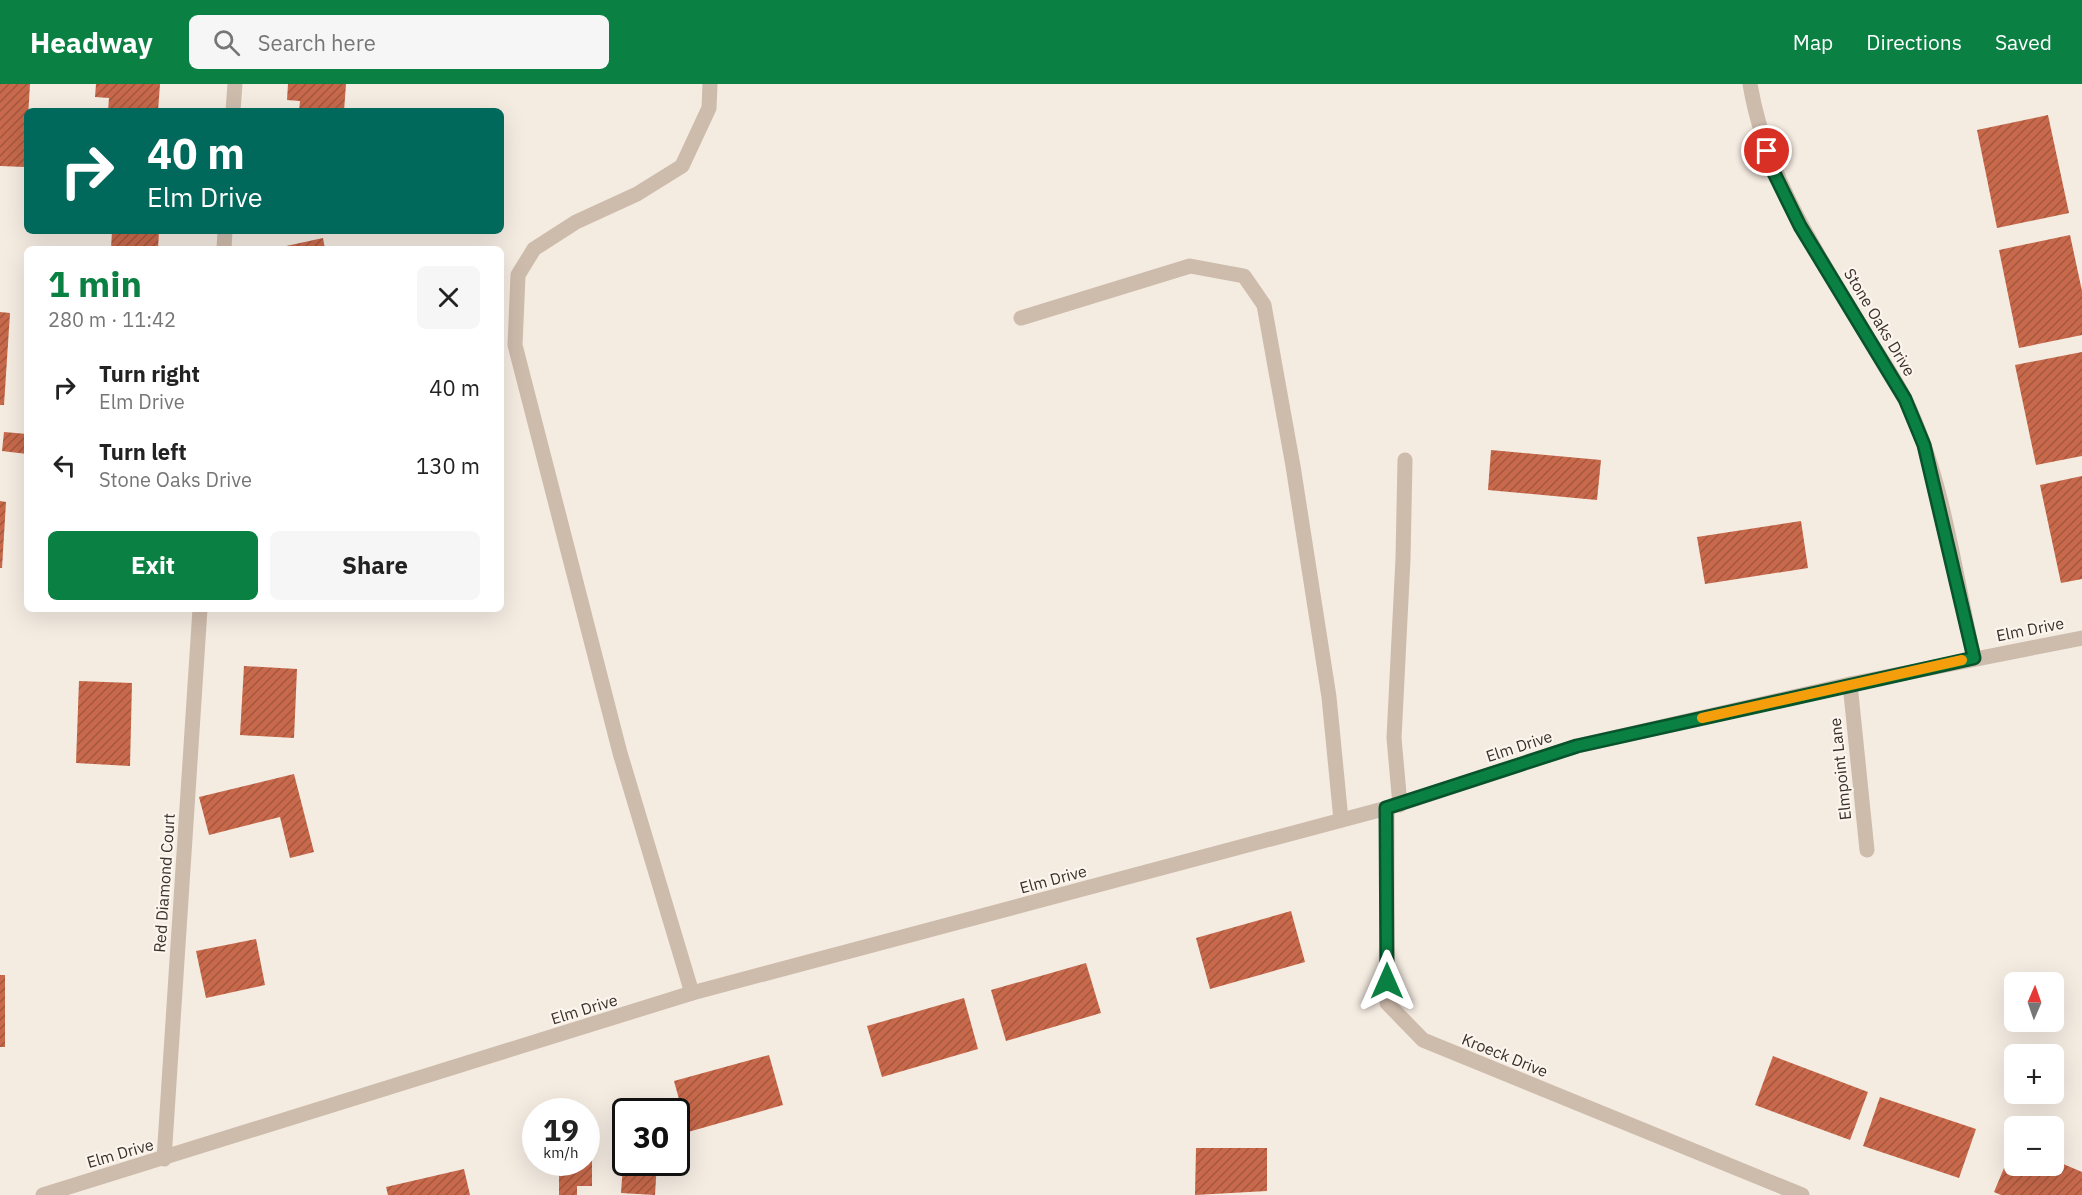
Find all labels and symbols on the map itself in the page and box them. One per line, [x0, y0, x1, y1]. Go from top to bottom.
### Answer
pin [1741, 125, 1792, 176]
street label: Stone Oaks Drive [1840, 264, 1920, 380]
street label: Elm Drive [1994, 613, 2066, 645]
street label: Elmpoint Lane [1825, 717, 1855, 821]
street label: Elm Drive [1483, 726, 1555, 766]
street label: Red Diamond Court [149, 813, 179, 953]
street label: Elm Drive [1017, 860, 1089, 898]
position arrow [1355, 949, 1419, 1013]
north arrow [2004, 972, 2064, 1032]
street label: Elm Drive [548, 989, 620, 1029]
street label: Kroeck Drive [1459, 1029, 1551, 1081]
speed limit sign: 30 [612, 1098, 690, 1176]
street label: Elm Drive [84, 1134, 156, 1172]

